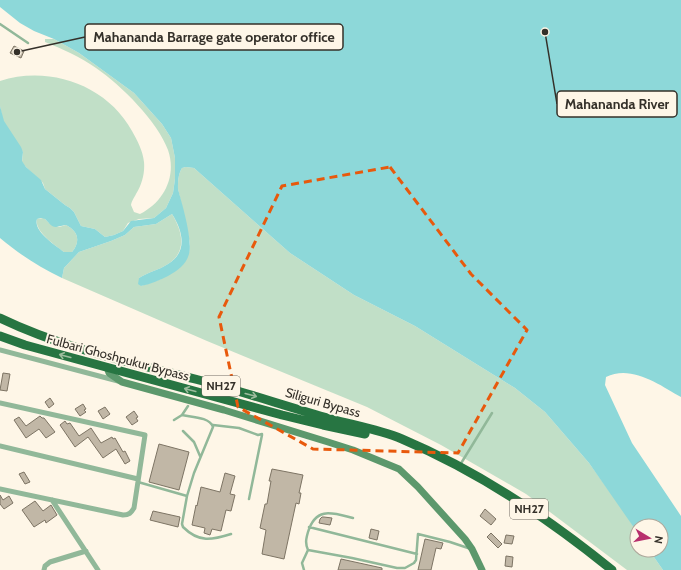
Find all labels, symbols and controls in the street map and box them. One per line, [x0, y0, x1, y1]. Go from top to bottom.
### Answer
callout: Mahananda Barrage gate operator office [85, 24, 343, 50]
text: Mahananda Barrage gate operator office [93, 28, 335, 46]
callout: Mahananda River [557, 91, 677, 117]
text: Mahananda River [565, 95, 670, 113]
street label: Fulbari Ghoshpukur Bypass [45, 330, 192, 384]
one-way arrow [59, 351, 72, 359]
road number: NH27 [202, 376, 240, 396]
street label: Siliguri Bypass [284, 384, 363, 421]
one-way arrow [184, 386, 197, 393]
one-way arrow [244, 392, 257, 399]
road number: NH27 [510, 499, 548, 519]
north arrow [629, 518, 669, 558]
text: N [651, 535, 666, 545]

